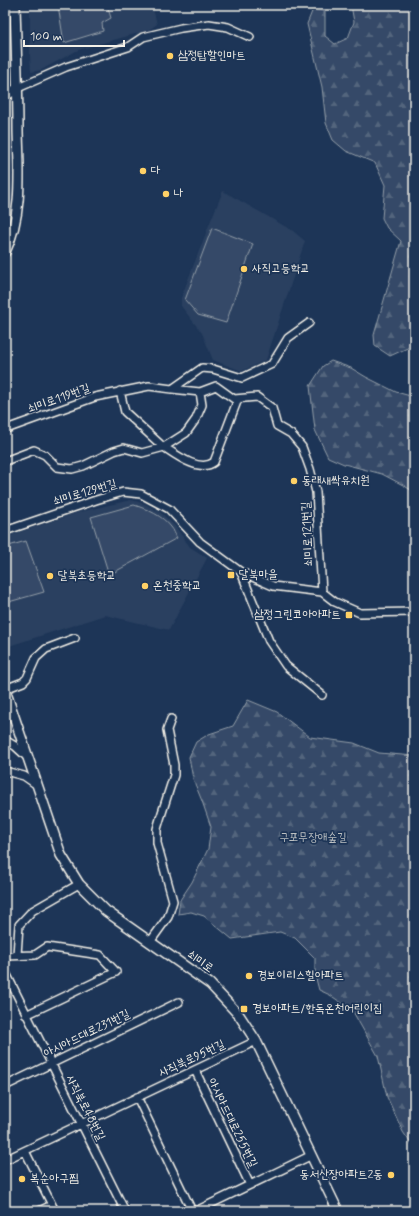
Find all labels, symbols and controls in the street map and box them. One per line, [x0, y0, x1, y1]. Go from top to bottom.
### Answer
scale bar [24, 22, 124, 48]
text: 100 m [30, 29, 62, 45]
place label: 삼정탑할인마트 [178, 48, 246, 64]
marker: 삼정탑할인마트 [165, 51, 175, 61]
place label: 다 [151, 163, 161, 179]
marker: 다 [138, 166, 148, 176]
place label: 나 [174, 186, 184, 202]
marker: 나 [161, 189, 171, 199]
place label: 사직고등학교 [252, 261, 310, 277]
marker: 사직고등학교 [239, 264, 249, 274]
street label: 쇠미로119번길 [26, 380, 93, 418]
place label: 동래새싹유치원 [302, 473, 370, 489]
street label: 쇠미로129번길 [51, 476, 119, 510]
marker: 동래새싹유치원 [289, 476, 299, 486]
street label: 쇠미로121번길 [298, 501, 318, 567]
place label: 달북마을 [239, 567, 278, 583]
place label: 달북초등학교 [58, 568, 116, 584]
marker: 달북마을 [226, 570, 236, 580]
marker: 달북초등학교 [45, 571, 55, 581]
place label: 온천중학교 [153, 578, 201, 594]
marker: 온천중학교 [140, 581, 150, 591]
place label: 삼정그린코아아파트 [254, 607, 341, 623]
marker: 삼정그린코아아파트 [344, 610, 354, 620]
park label: 구포무장애숲길 [279, 830, 347, 846]
street label: 쇠미로 [184, 947, 216, 977]
place label: 경보이리스힐아파트 [257, 968, 344, 984]
marker: 경보이리스힐아파트 [244, 971, 254, 981]
place label: 경보아파트/한독온천어린이집 [252, 1001, 383, 1017]
marker: 경보아파트/한독온천어린이집 [239, 1004, 249, 1014]
street label: 아시아드대로231번길 [41, 1006, 133, 1062]
street label: 사직북로95번길 [156, 1037, 228, 1081]
street label: 사직북로48번길 [62, 1072, 109, 1144]
street label: 아시아드대로255번길 [203, 1076, 261, 1171]
place label: 동서산장아파트2동 [300, 1167, 383, 1183]
marker: 동서산장아파트2동 [386, 1170, 396, 1180]
place label: 복순아구찜 [30, 1171, 79, 1187]
marker: 복순아구찜 [17, 1174, 27, 1184]

